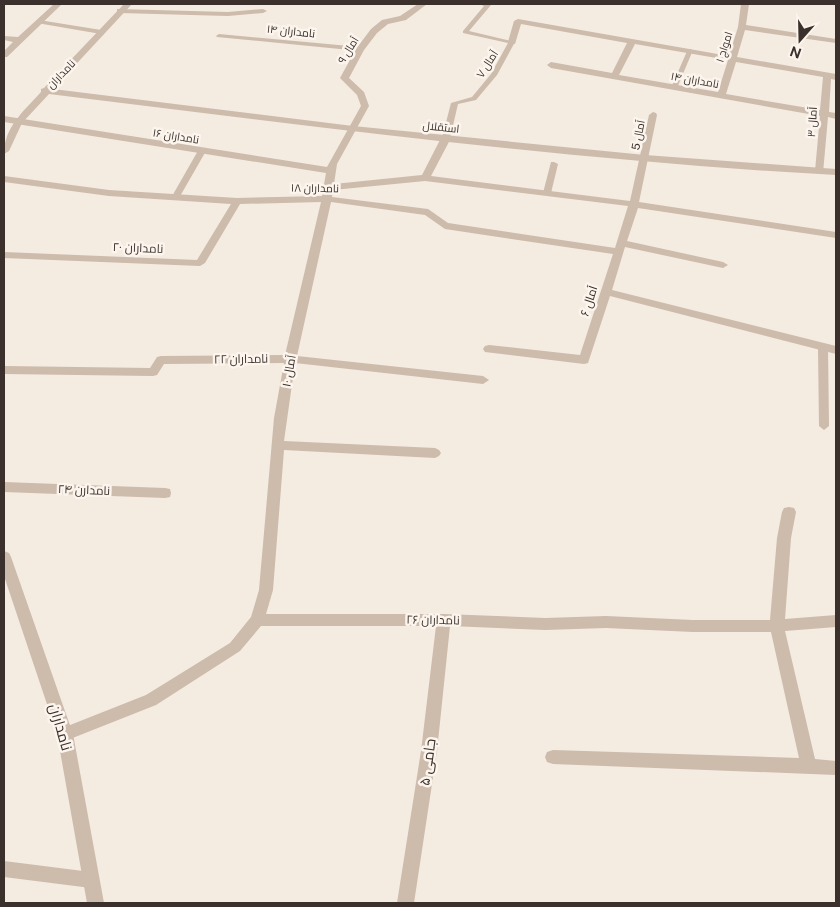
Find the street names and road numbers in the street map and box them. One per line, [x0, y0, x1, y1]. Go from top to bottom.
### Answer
street label: نامداران ۱۴ [266, 22, 316, 41]
street label: امواج ۱ [713, 30, 737, 65]
street label: آمال ۹ [335, 34, 362, 66]
street label: آمال ۷ [474, 48, 501, 80]
street label: نامداران [44, 57, 78, 92]
street label: نامداران ۱۴ [670, 70, 720, 91]
street label: آمال ۳ [805, 106, 820, 138]
street label: استقلال [422, 119, 460, 136]
street label: آمال 5 [629, 119, 648, 151]
street label: نامداران ۱۶ [152, 126, 200, 147]
street label: نامداران ۱۸ [291, 182, 339, 195]
street label: نامداران ۲۰ [112, 240, 164, 256]
street label: آمال ۶ [578, 283, 601, 318]
street label: نامداران ۲۲ [214, 352, 268, 366]
street label: آمال ۱۰ [279, 353, 299, 388]
street label: نامدارن ۲۴ [58, 482, 110, 498]
street label: نامداران ۲۶ [406, 613, 460, 627]
street label: نامداران [44, 702, 76, 753]
street label: جامی ۵ [415, 737, 441, 787]

